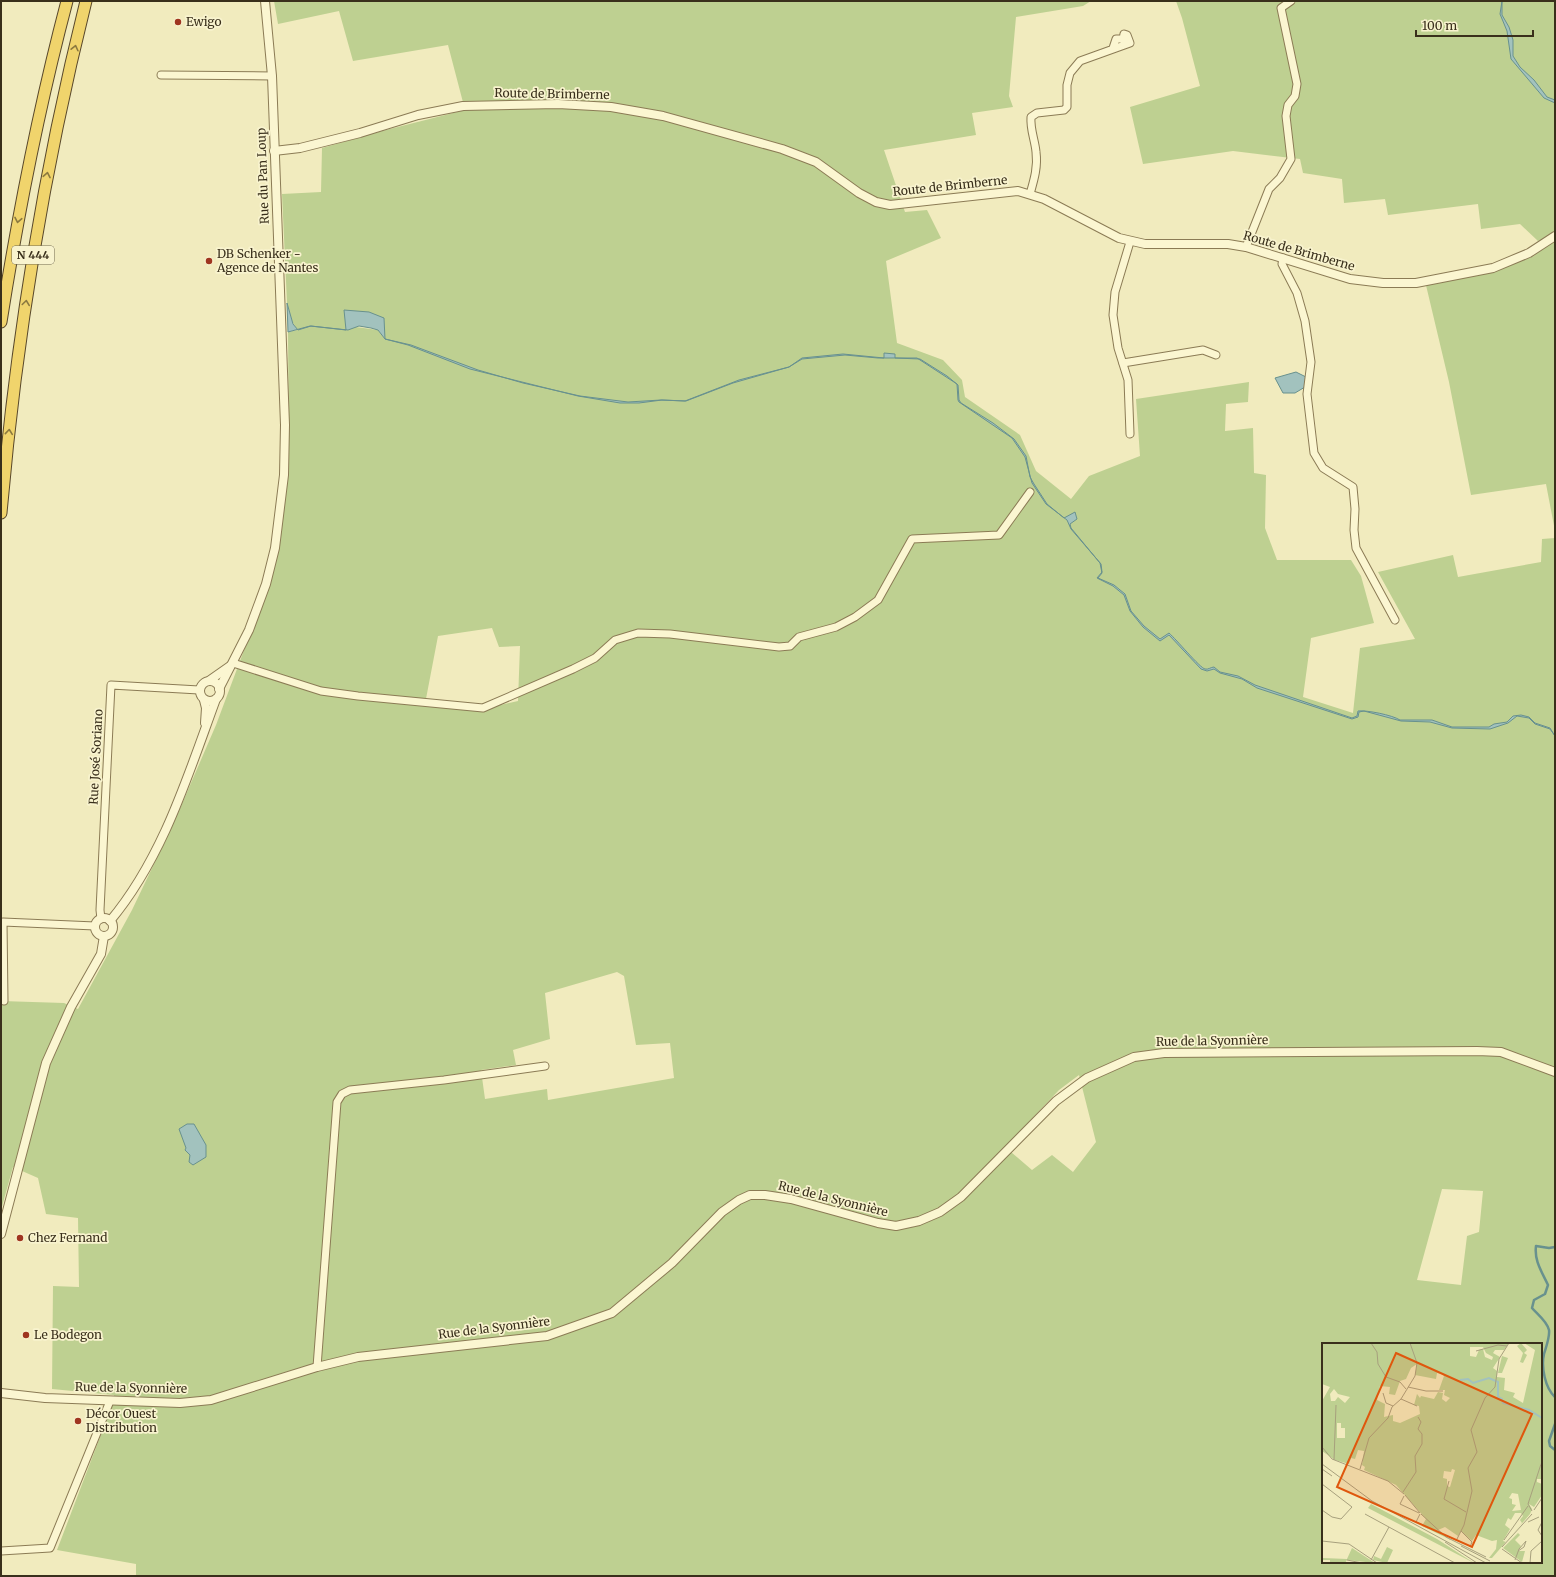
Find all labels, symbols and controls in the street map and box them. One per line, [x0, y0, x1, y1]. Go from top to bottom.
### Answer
scale bar [1416, 12, 1533, 38]
place label: Ewigo [186, 14, 222, 29]
marker: Ewigo [173, 17, 183, 27]
text: 100 m [1422, 18, 1457, 33]
one-way arrow [70, 45, 78, 51]
street label: Route de Brimberne [494, 85, 610, 102]
street label: Rue du Pan Loup [253, 128, 272, 224]
one-way arrow [43, 172, 51, 178]
street label: Route de Brimberne [892, 172, 1008, 199]
one-way arrow [15, 217, 23, 223]
street label: Route de Brimberne [1242, 227, 1357, 274]
road number: N 444 [12, 246, 54, 264]
place label: DB Schenker - Agence de Nantes [216, 246, 318, 275]
marker: DB Schenker - Agence de Nantes [204, 256, 214, 266]
one-way arrow [21, 300, 30, 306]
one-way arrow [4, 429, 13, 435]
street label: Rue José Soriano [86, 709, 105, 805]
street label: Rue de la Syonnière [1156, 1032, 1268, 1049]
street label: Rue de la Syonnière [777, 1178, 889, 1219]
place label: Chez Fernand [28, 1230, 108, 1245]
marker: Chez Fernand [15, 1233, 25, 1243]
street label: Rue de la Syonnière [437, 1313, 551, 1342]
place label: Le Bodegon [34, 1327, 102, 1342]
marker: Le Bodegon [21, 1330, 31, 1340]
inset map [1322, 1343, 1542, 1563]
street label: Rue de la Syonnière [75, 1379, 187, 1396]
place label: Décor Ouest Distribution [86, 1406, 157, 1435]
marker: Décor Ouest Distribution [73, 1416, 83, 1426]

